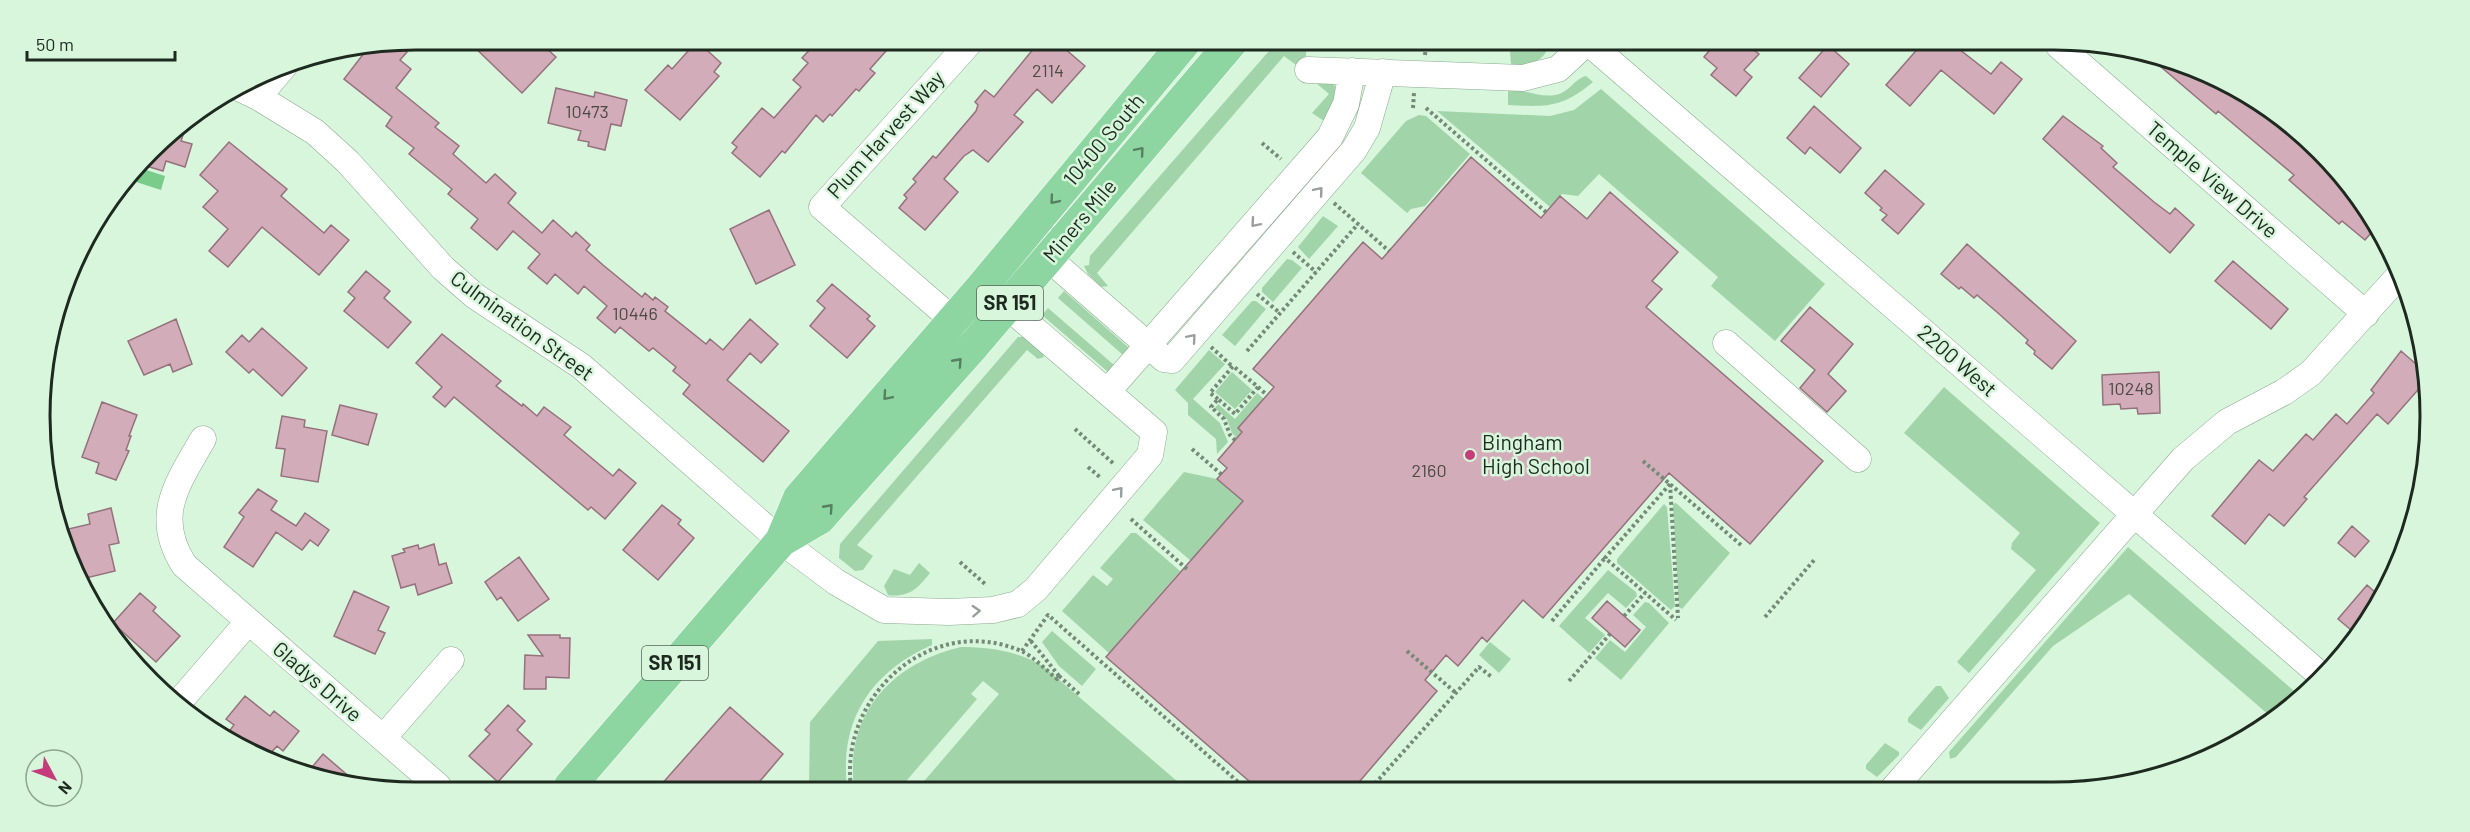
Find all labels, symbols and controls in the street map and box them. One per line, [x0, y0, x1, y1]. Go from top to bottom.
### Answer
scale bar [27, 24, 176, 62]
text: 50 m [36, 33, 74, 55]
house number: 2114 [1032, 59, 1064, 81]
street label: Plum Harvest Way [821, 65, 949, 203]
street label: 10400 South [1057, 88, 1149, 190]
house number: 10473 [565, 100, 609, 122]
street label: Temple View Drive [2142, 115, 2284, 243]
one-way arrow [1133, 147, 1144, 158]
street label: Miners Mile [1037, 173, 1121, 267]
one-way arrow [1312, 187, 1323, 198]
one-way arrow [1050, 193, 1061, 204]
one-way arrow [1251, 216, 1262, 227]
street label: Culmination Street [446, 264, 599, 385]
road number: SR 151 [977, 286, 1043, 320]
house number: 10446 [612, 302, 658, 324]
street label: 2200 West [1913, 319, 2003, 401]
one-way arrow [1185, 334, 1196, 345]
one-way arrow [951, 359, 962, 369]
house number: 10248 [2108, 377, 2154, 399]
one-way arrow [884, 389, 895, 400]
place label: Bingham High School [1482, 429, 1590, 478]
marker: Bingham High School [1463, 448, 1477, 462]
house number: 2160 [1411, 459, 1447, 481]
one-way arrow [1112, 487, 1123, 498]
one-way arrow [822, 504, 833, 515]
one-way arrow [971, 605, 980, 618]
street label: Gladys Drive [268, 635, 368, 726]
road number: SR 151 [642, 646, 708, 680]
north arrow [24, 748, 84, 808]
text: N [55, 778, 76, 798]

